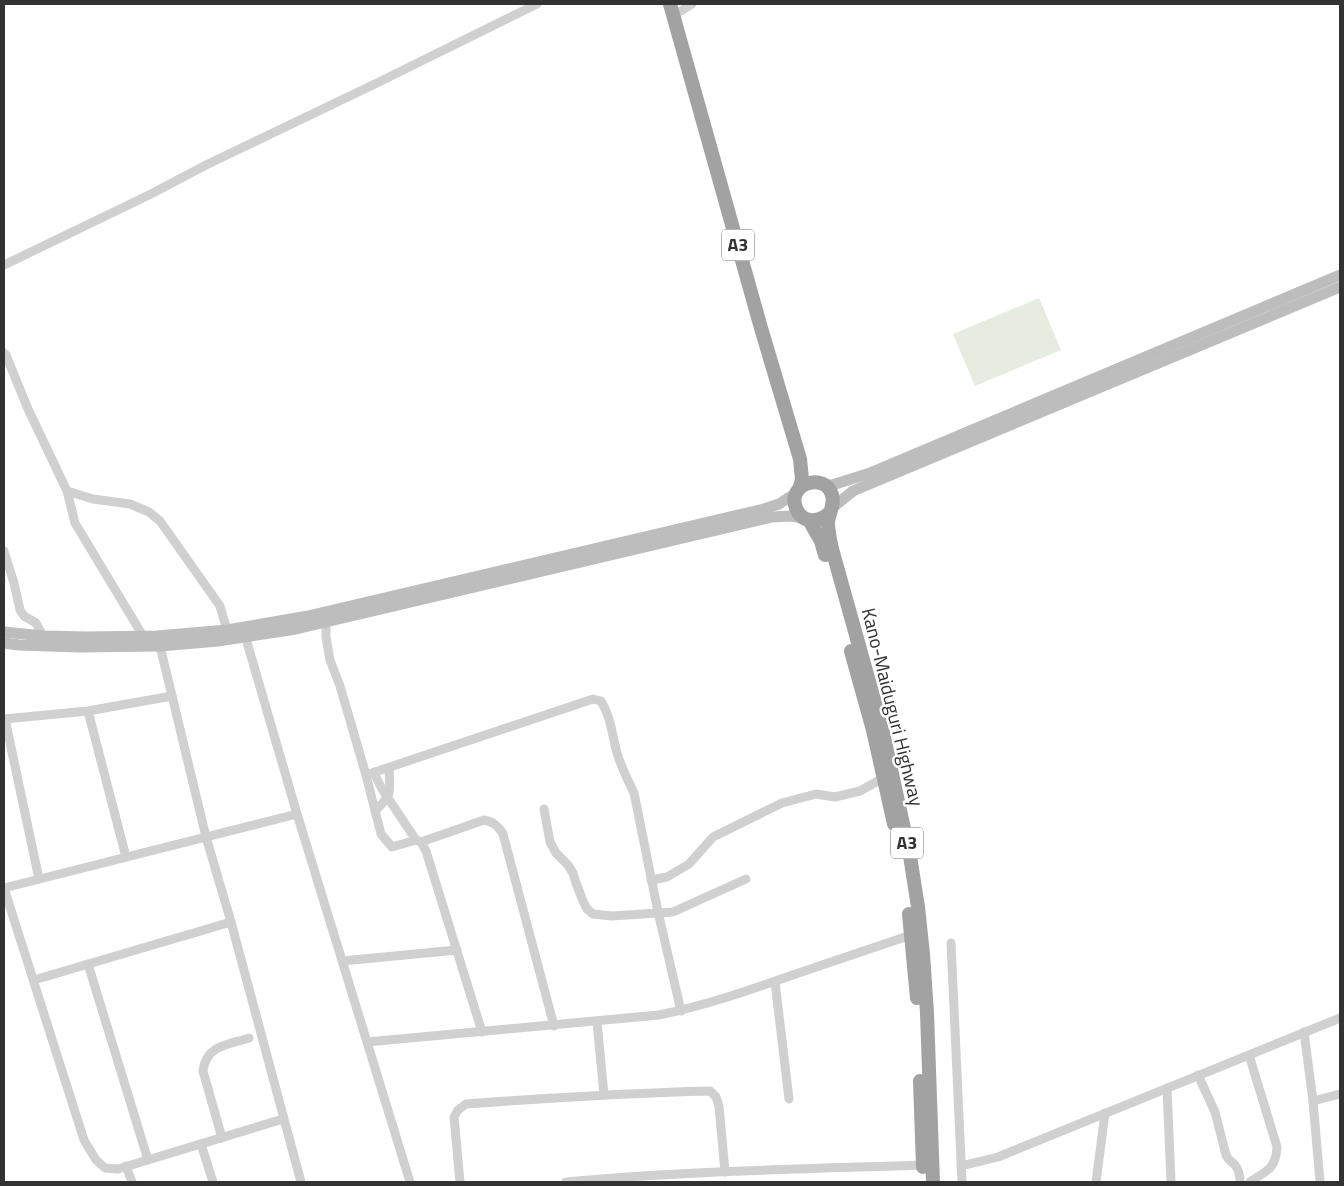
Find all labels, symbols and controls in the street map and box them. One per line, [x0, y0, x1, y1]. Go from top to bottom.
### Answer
road number: A3 [722, 230, 754, 260]
street label: Kano-Maiduguri Highway [855, 605, 932, 809]
road number: A3 [891, 828, 923, 858]

